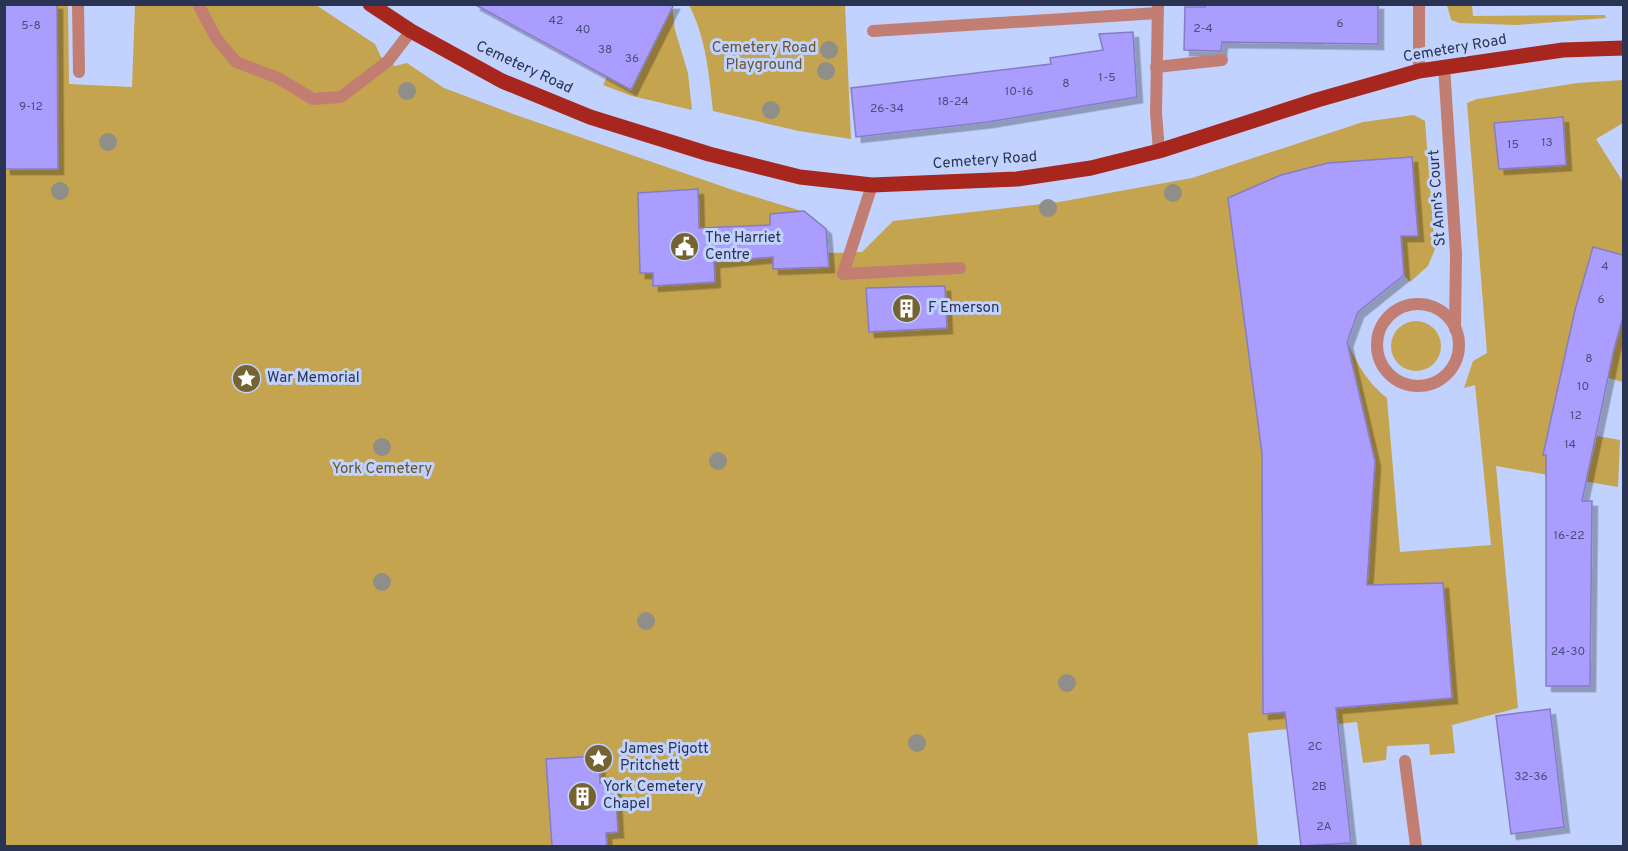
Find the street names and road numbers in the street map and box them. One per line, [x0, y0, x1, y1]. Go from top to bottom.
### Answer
street label: Cemetery Road [1402, 31, 1508, 67]
street label: Cemetery Road [473, 37, 575, 99]
street label: Cemetery Road [932, 148, 1038, 174]
street label: St Ann's Court [1425, 149, 1451, 247]

